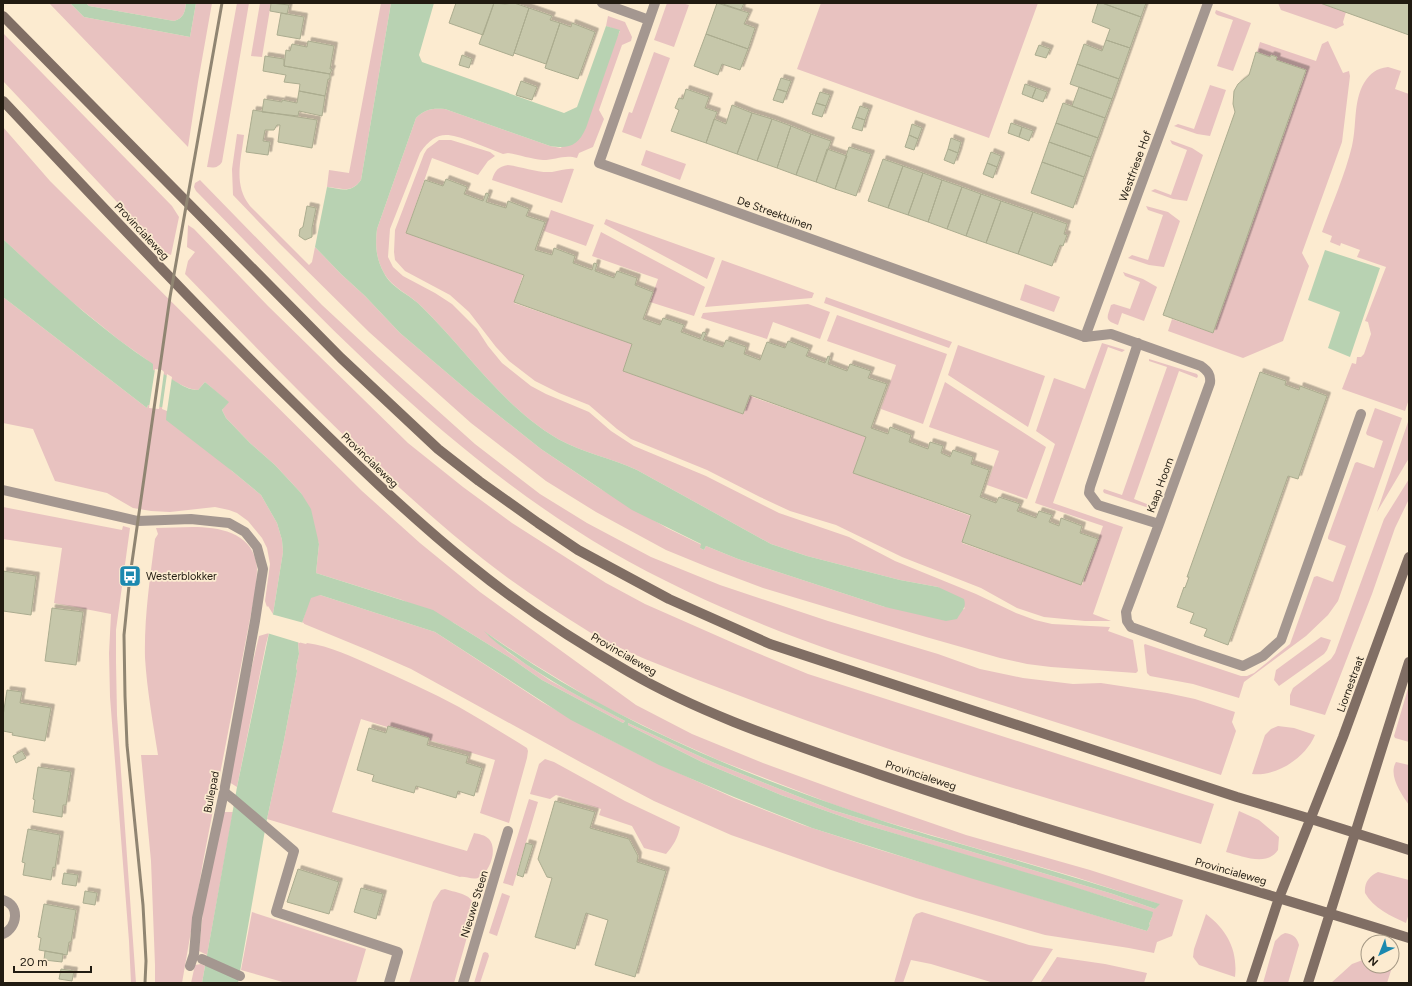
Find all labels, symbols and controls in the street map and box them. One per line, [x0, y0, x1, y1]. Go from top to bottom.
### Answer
street label: Westfriese Hof [1117, 128, 1155, 203]
street label: De Streektuinen [735, 194, 814, 233]
street label: Provincialeweg [112, 200, 172, 263]
street label: Provincialeweg [339, 430, 401, 491]
street label: Kaap Hoorn [1144, 456, 1176, 515]
bus stop icon: Westerblokker [117, 563, 143, 589]
place label: Westerblokker [146, 570, 217, 583]
street label: Provincialeweg [588, 630, 659, 679]
street label: Liornestraat [1334, 654, 1367, 714]
street label: Provincialeweg [884, 758, 958, 793]
street label: Bullepad [201, 770, 222, 814]
street label: Provincialeweg [1193, 855, 1268, 888]
street label: Nieuwe Steen [458, 869, 491, 939]
north arrow [1360, 934, 1400, 974]
scale bar [14, 948, 91, 974]
text: N [1366, 953, 1381, 969]
text: 20 m [20, 955, 48, 969]

